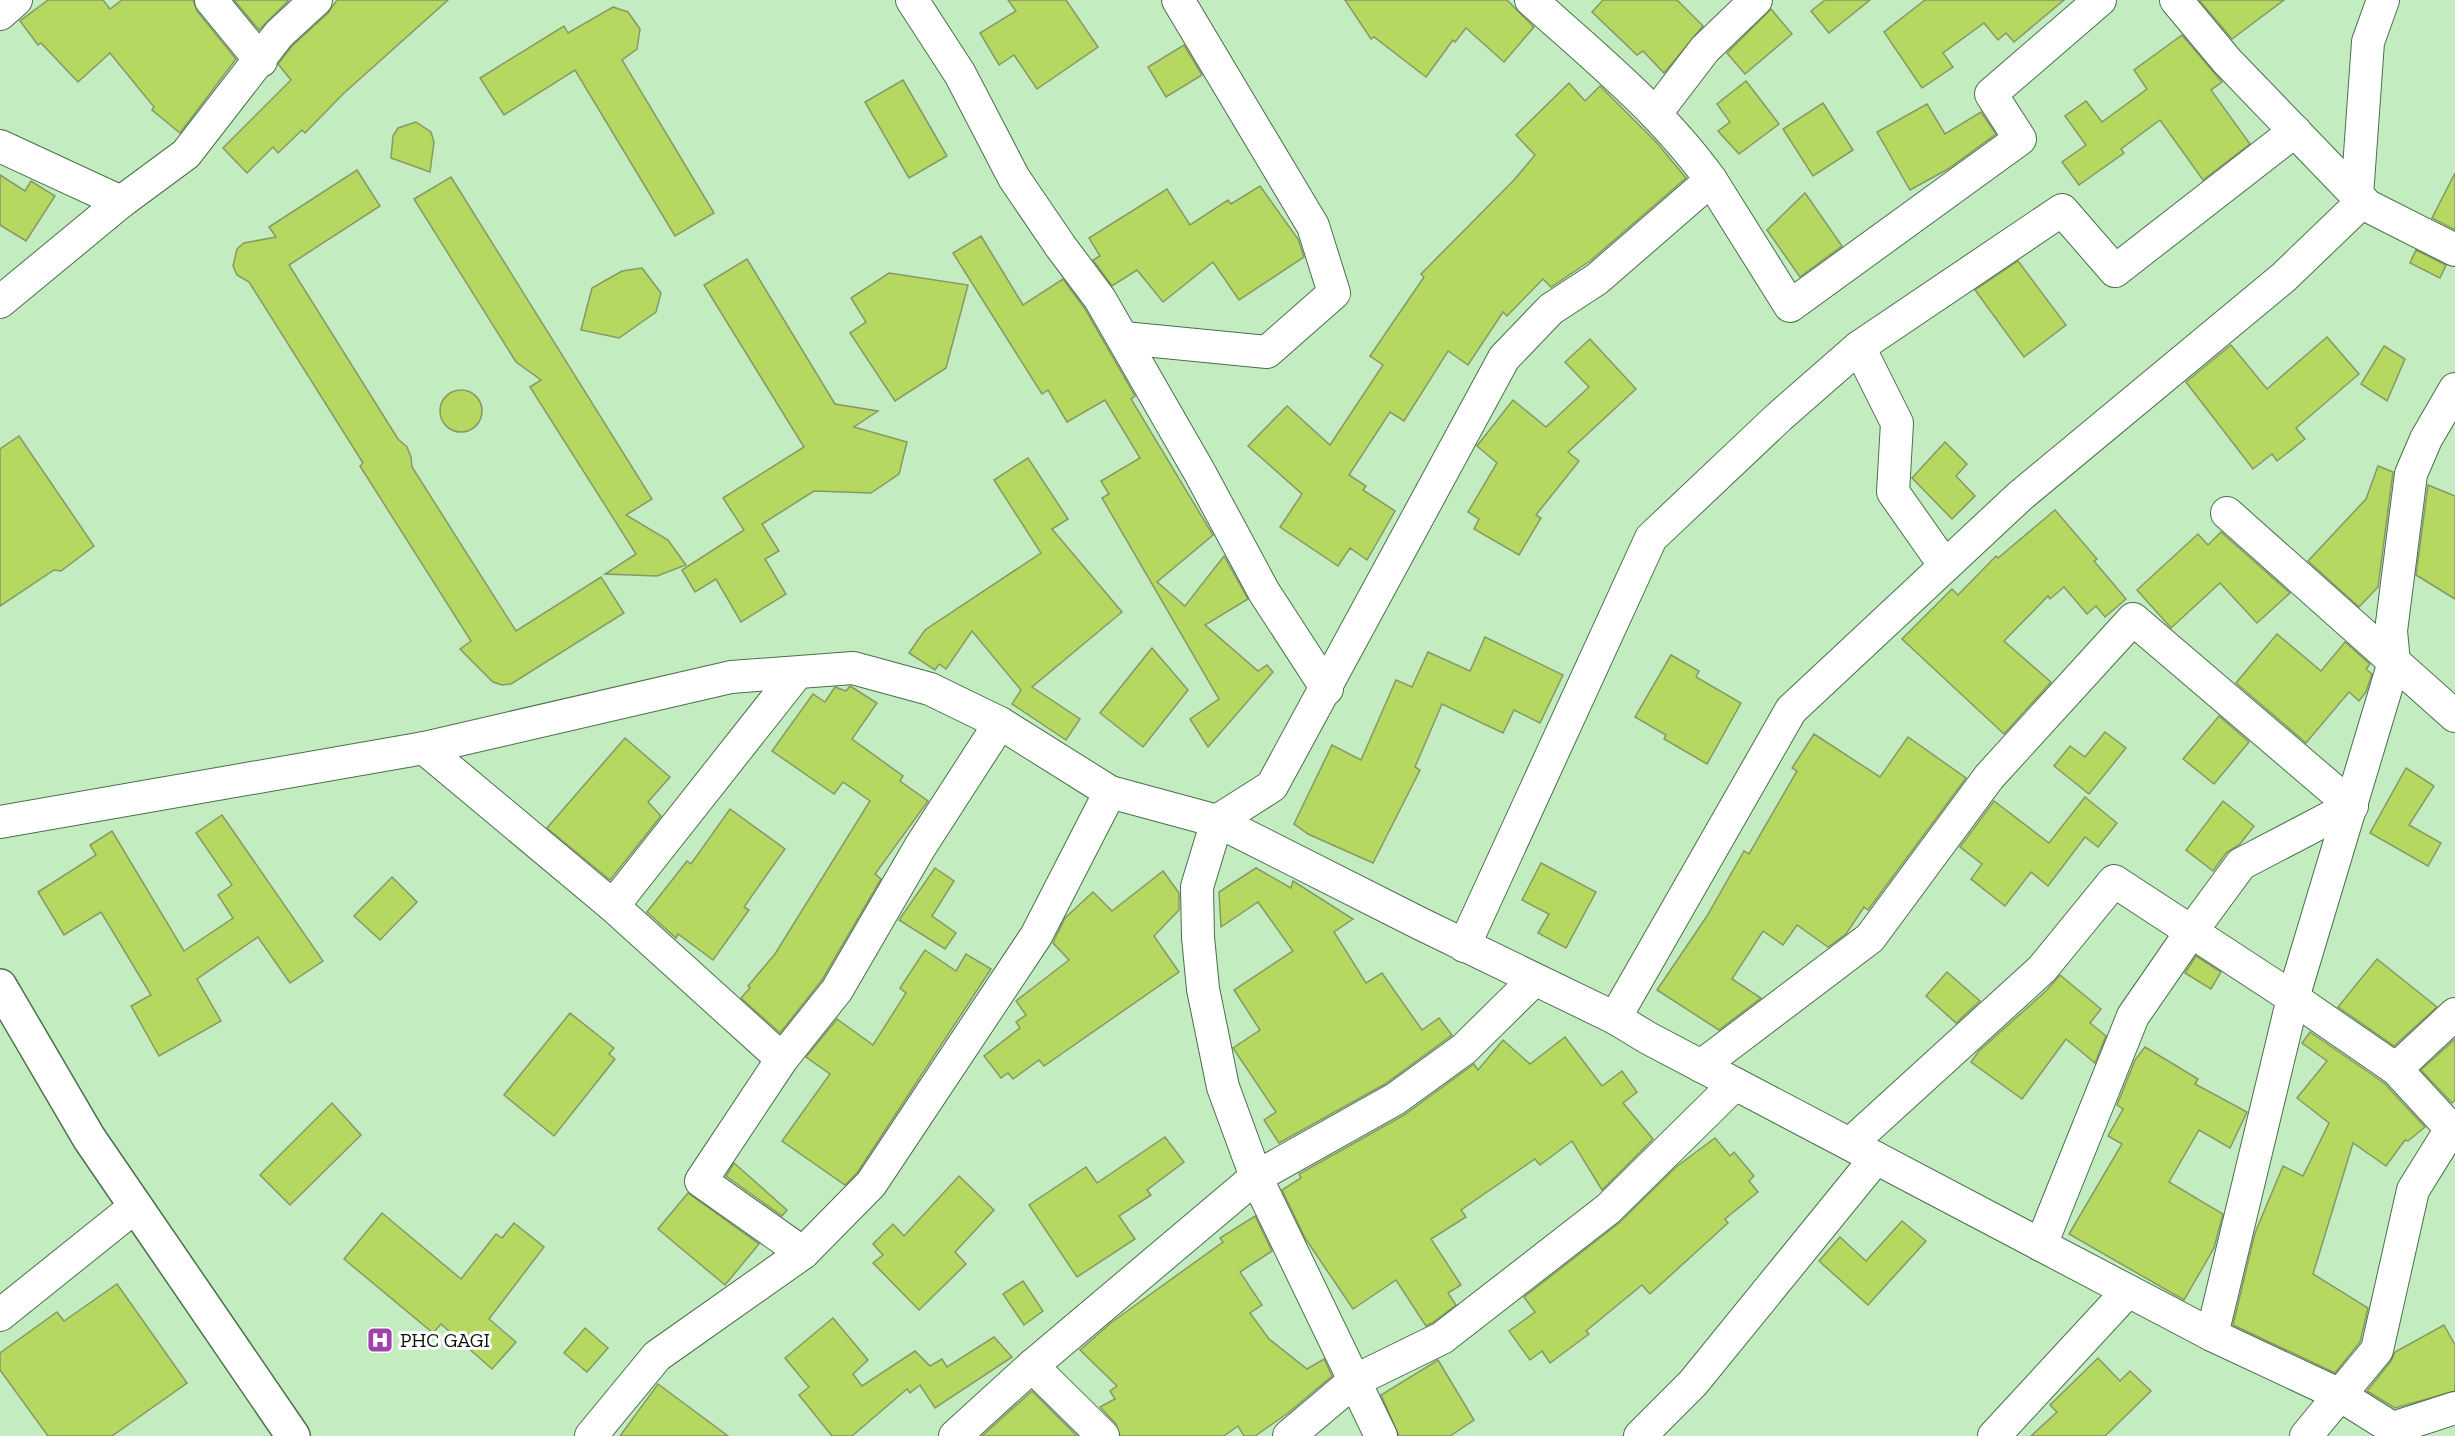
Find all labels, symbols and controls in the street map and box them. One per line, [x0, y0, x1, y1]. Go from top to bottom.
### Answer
hospital icon: PHC GAGI [365, 1325, 395, 1355]
place label: PHC GAGI [400, 1328, 490, 1352]

